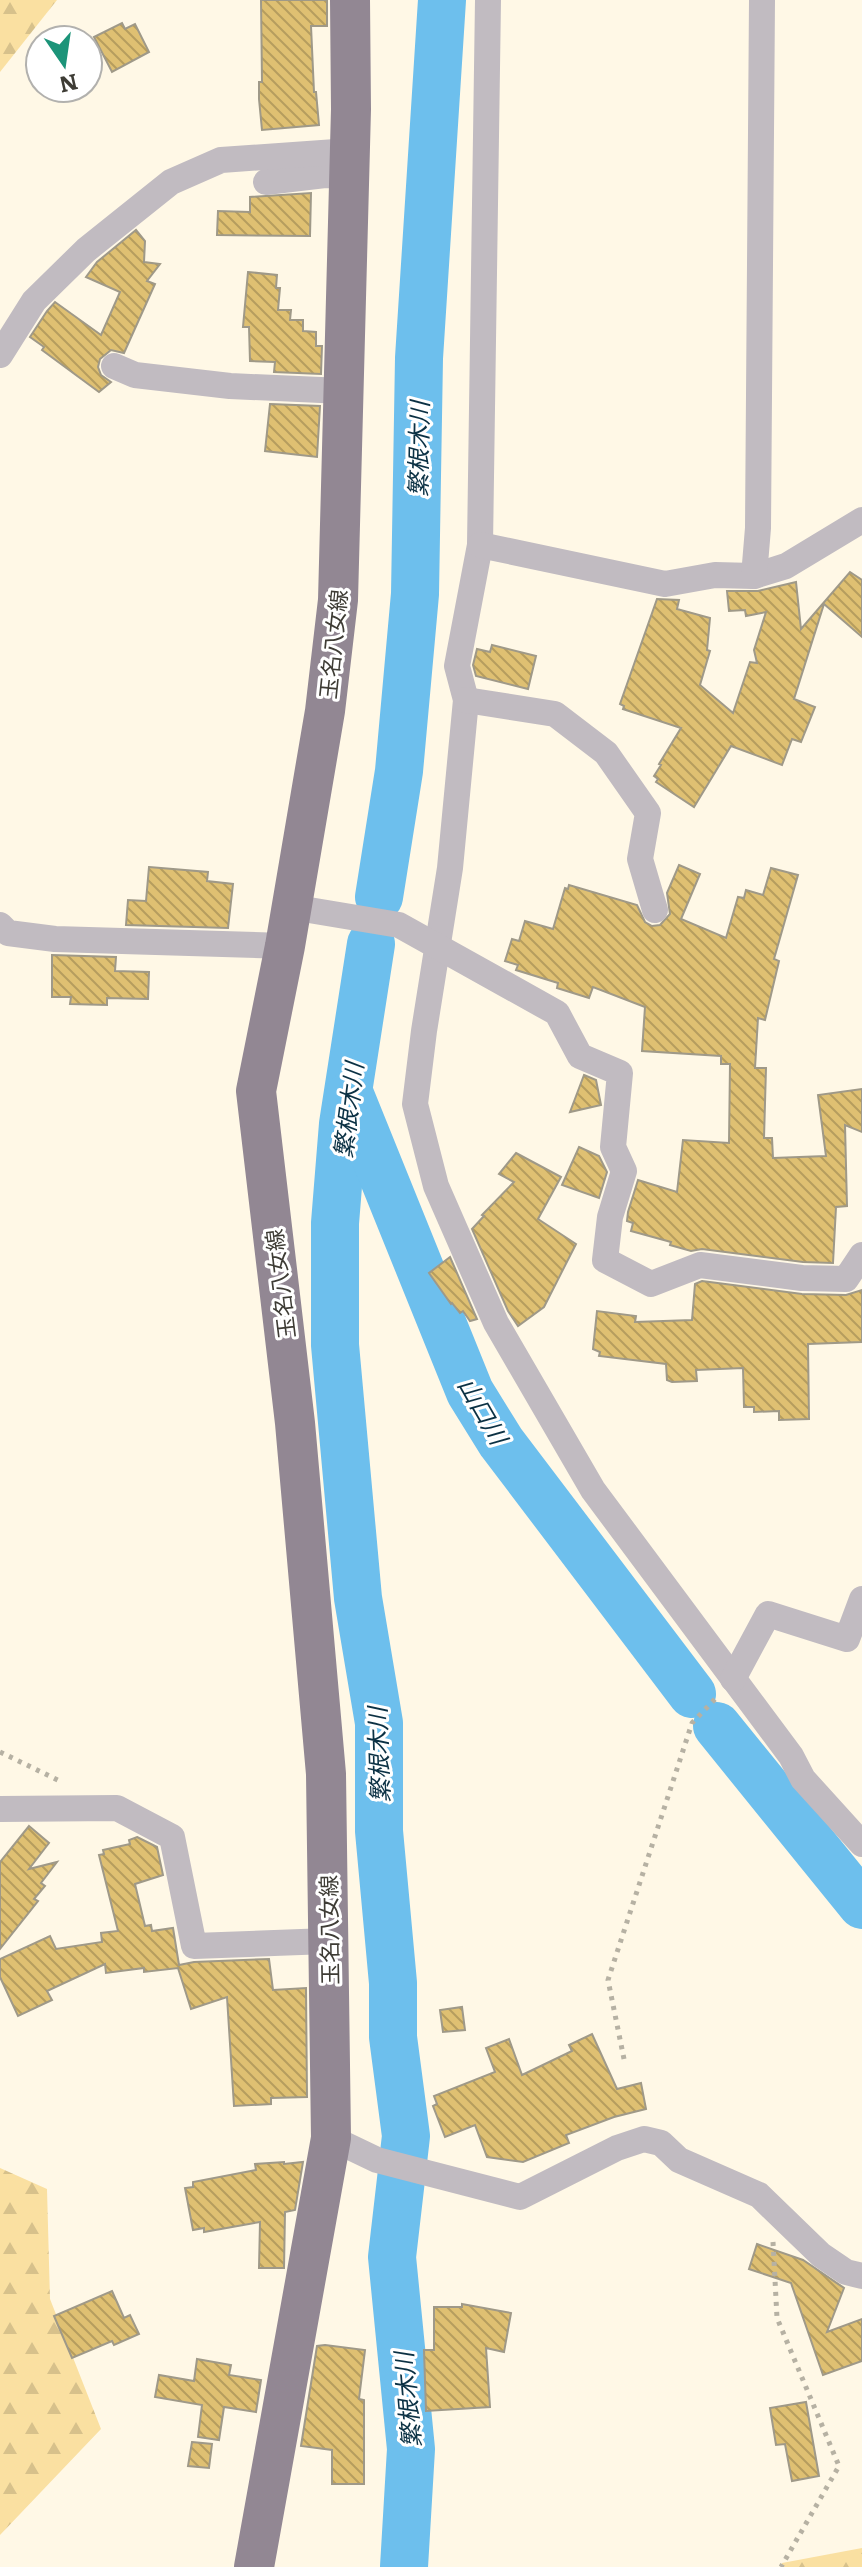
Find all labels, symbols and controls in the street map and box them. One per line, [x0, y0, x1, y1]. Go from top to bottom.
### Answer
north arrow [24, 24, 104, 104]
text: N [56, 67, 82, 103]
water label: 繁根木川 [399, 398, 435, 497]
street label: 玉名八女線 [310, 588, 354, 700]
water label: 繁根木川 [324, 1057, 371, 1160]
street label: 玉名八女線 [256, 1227, 302, 1341]
water label: 山口川 [451, 1370, 519, 1453]
water label: 繁根木川 [358, 1703, 396, 1804]
street label: 玉名八女線 [311, 1875, 345, 1985]
water label: 繁根木川 [384, 2348, 428, 2449]

